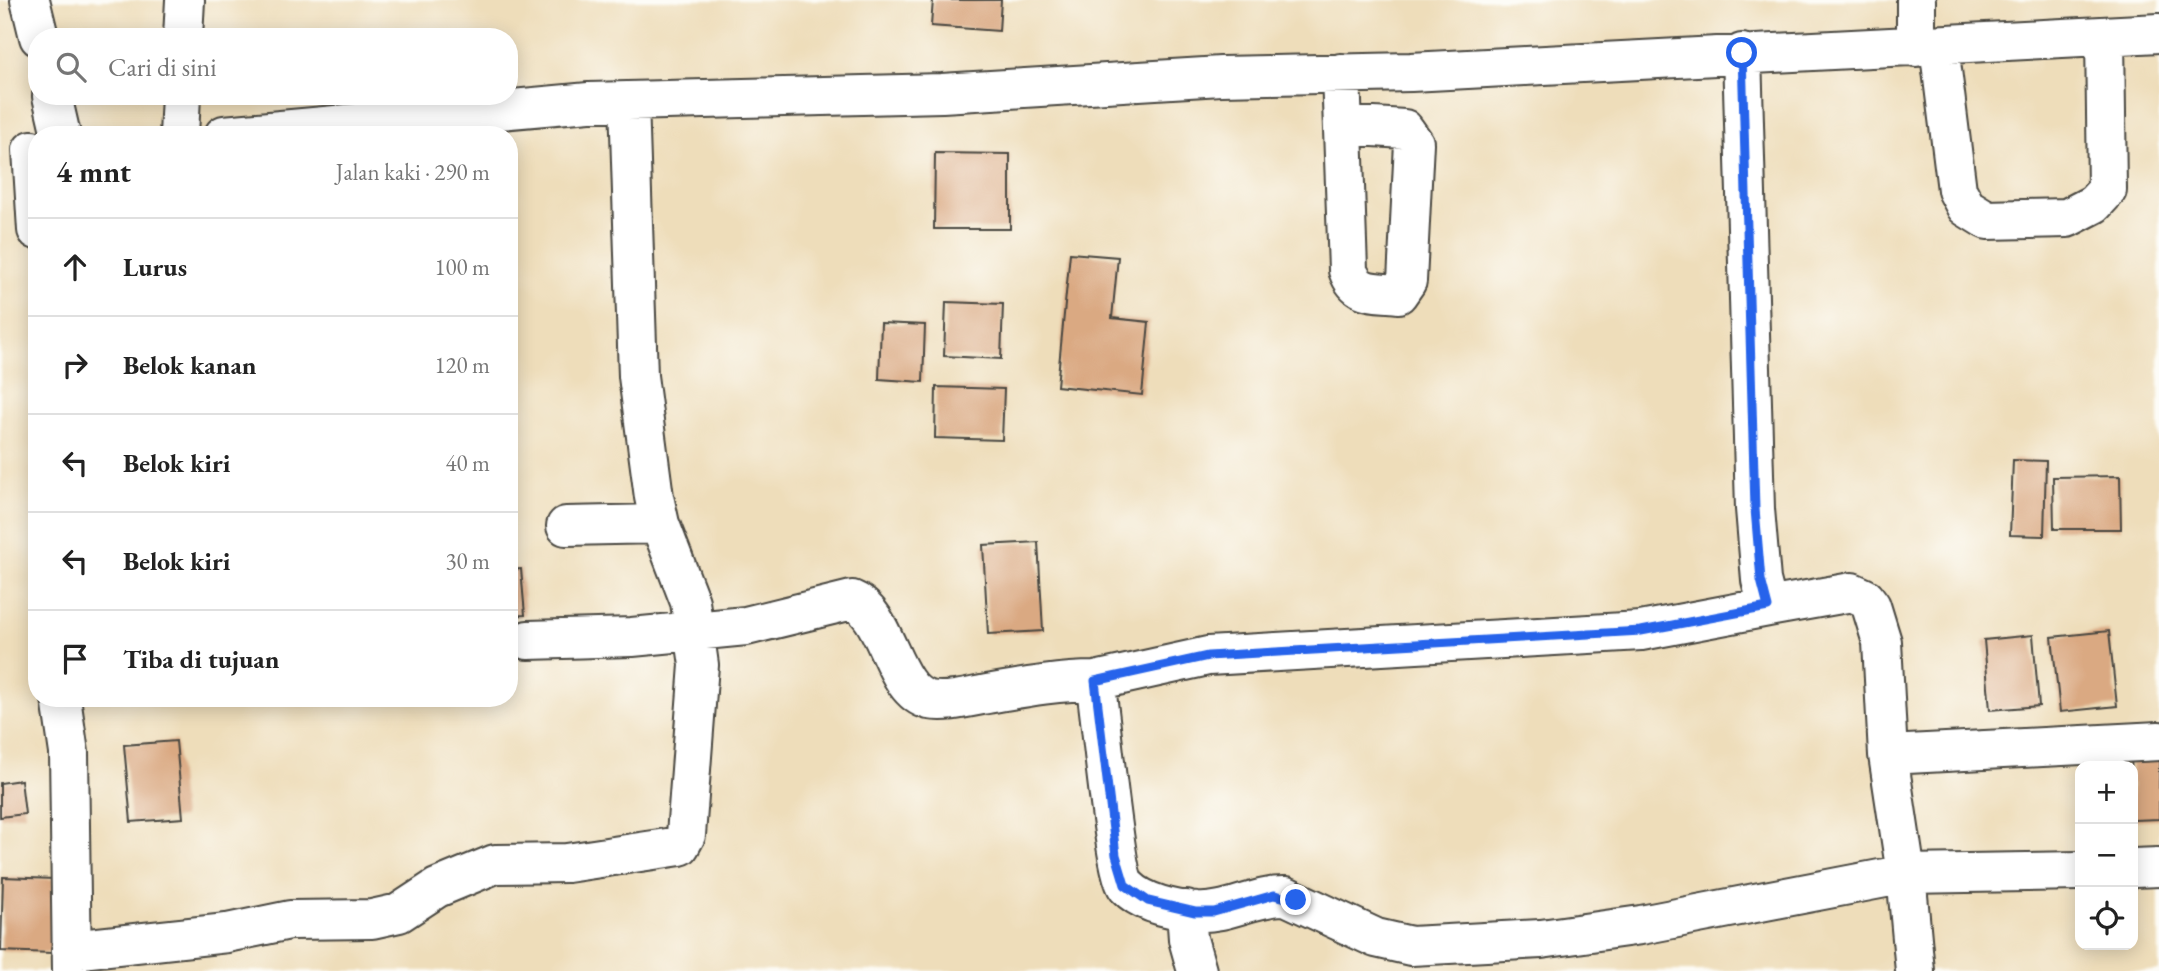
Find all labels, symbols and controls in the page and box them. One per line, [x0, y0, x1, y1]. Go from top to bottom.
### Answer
search box [28, 28, 518, 105]
route start [1726, 37, 1757, 68]
icon: search [52, 48, 90, 86]
text: Cari di sini [108, 50, 217, 84]
text: 4 mnt [56, 152, 131, 191]
text: Jalan kaki · 290 m [336, 157, 490, 187]
icon: ahead [56, 248, 94, 286]
text: Lurus [123, 250, 187, 284]
text: 100 m [434, 252, 490, 282]
icon: right [56, 346, 94, 384]
text: Belok kanan [123, 348, 257, 382]
text: 120 m [434, 350, 490, 380]
icon: left [56, 444, 94, 482]
text: Belok kiri [123, 446, 230, 480]
text: 40 m [445, 448, 490, 478]
icon: left [56, 542, 94, 580]
text: Belok kiri [123, 544, 230, 578]
text: 30 m [445, 546, 490, 576]
icon: arrive [56, 640, 94, 678]
text: Tiba di tujuan [123, 642, 279, 676]
map controls [2075, 761, 2138, 950]
button: + [2075, 761, 2138, 824]
button: − [2075, 824, 2138, 887]
route end [1280, 884, 1311, 915]
button: locate [2075, 887, 2138, 950]

